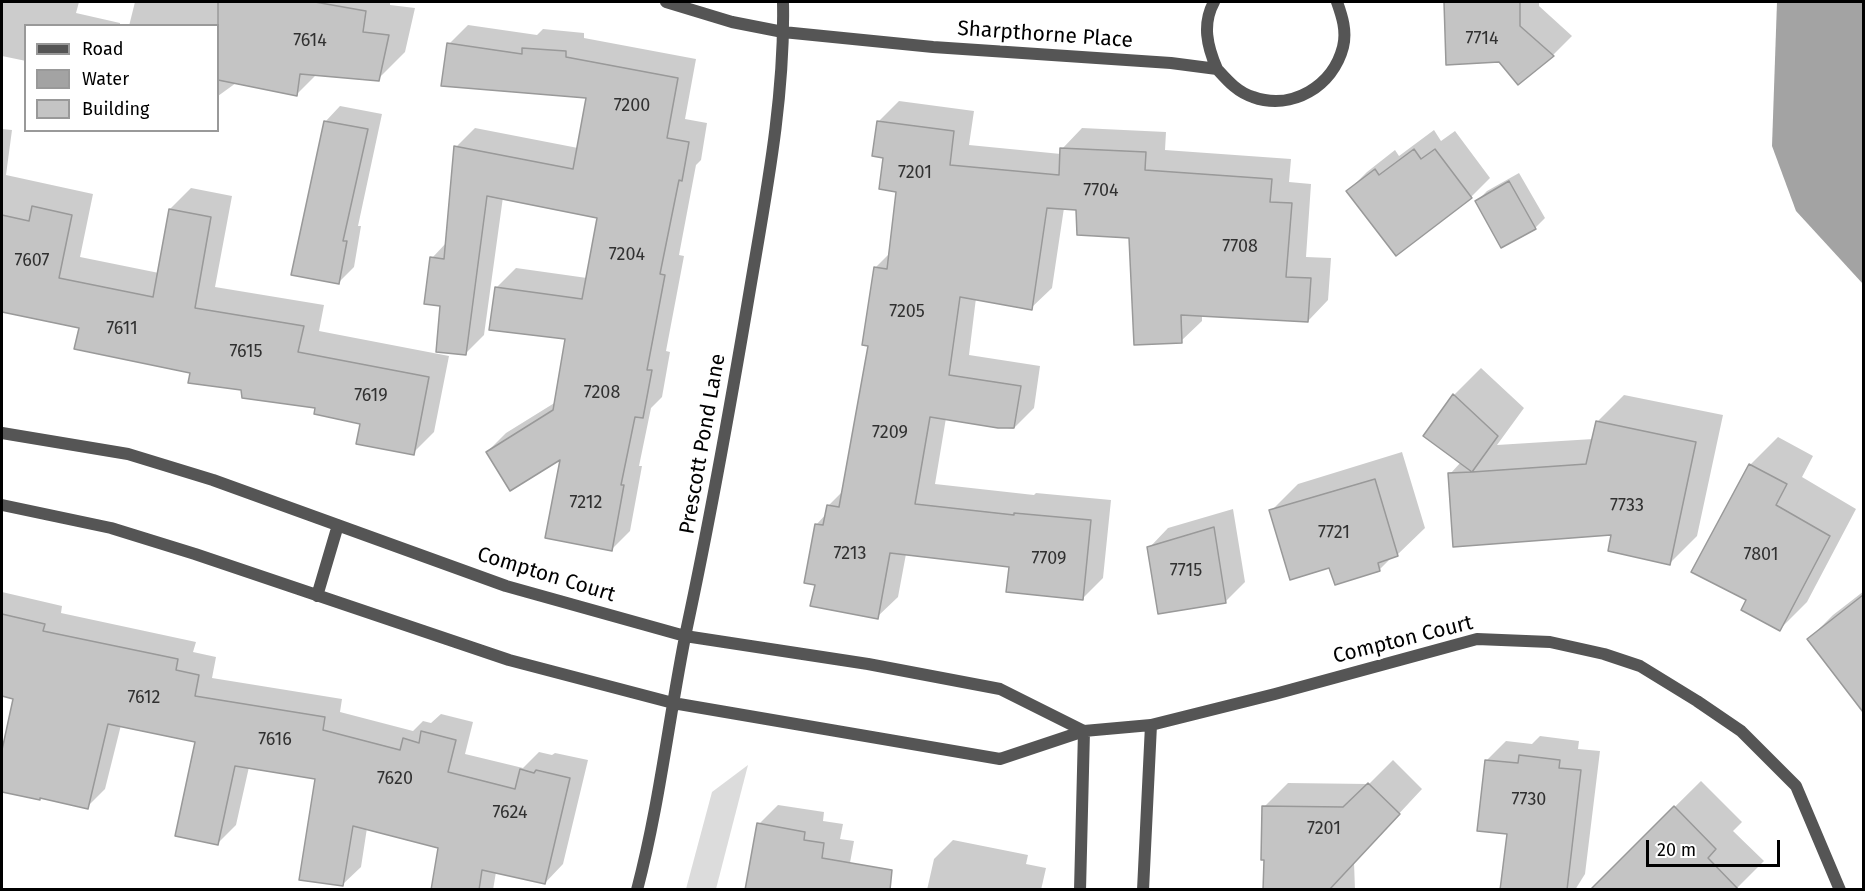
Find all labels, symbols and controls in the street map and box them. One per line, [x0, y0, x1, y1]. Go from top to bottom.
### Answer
street label: Sharpthorne Place [956, 16, 1134, 54]
legend [24, 24, 219, 132]
house number: 7714 [1465, 28, 1499, 50]
house number: 7614 [293, 30, 327, 52]
text: Road [82, 38, 124, 60]
text: Water [82, 68, 129, 90]
house number: 7200 [614, 95, 650, 117]
text: Building [82, 98, 149, 120]
house number: 7201 [898, 162, 932, 184]
house number: 7704 [1083, 180, 1119, 202]
house number: 7708 [1222, 236, 1258, 258]
house number: 7204 [609, 244, 645, 266]
house number: 7607 [15, 250, 49, 272]
house number: 7205 [889, 301, 925, 323]
house number: 7611 [106, 318, 138, 340]
house number: 7615 [229, 341, 263, 363]
street label: Prescott Pond Lane [675, 352, 731, 536]
house number: 7208 [584, 382, 620, 404]
house number: 7619 [354, 385, 388, 407]
house number: 7209 [872, 422, 908, 444]
house number: 7212 [570, 492, 602, 514]
house number: 7733 [1610, 495, 1644, 517]
house number: 7721 [1318, 522, 1350, 544]
street label: Compton Court [474, 542, 618, 608]
house number: 7213 [834, 543, 866, 565]
house number: 7801 [1744, 544, 1778, 566]
house number: 7709 [1031, 548, 1067, 570]
house number: 7715 [1170, 560, 1202, 582]
street label: Compton Court [1331, 610, 1475, 670]
house number: 7612 [128, 687, 160, 709]
house number: 7616 [258, 729, 292, 751]
house number: 7620 [377, 768, 413, 790]
house number: 7730 [1512, 789, 1546, 811]
house number: 7624 [493, 802, 527, 824]
house number: 7201 [1307, 818, 1341, 840]
scale bar [1649, 828, 1782, 866]
text: 20 m [1657, 839, 1696, 861]

